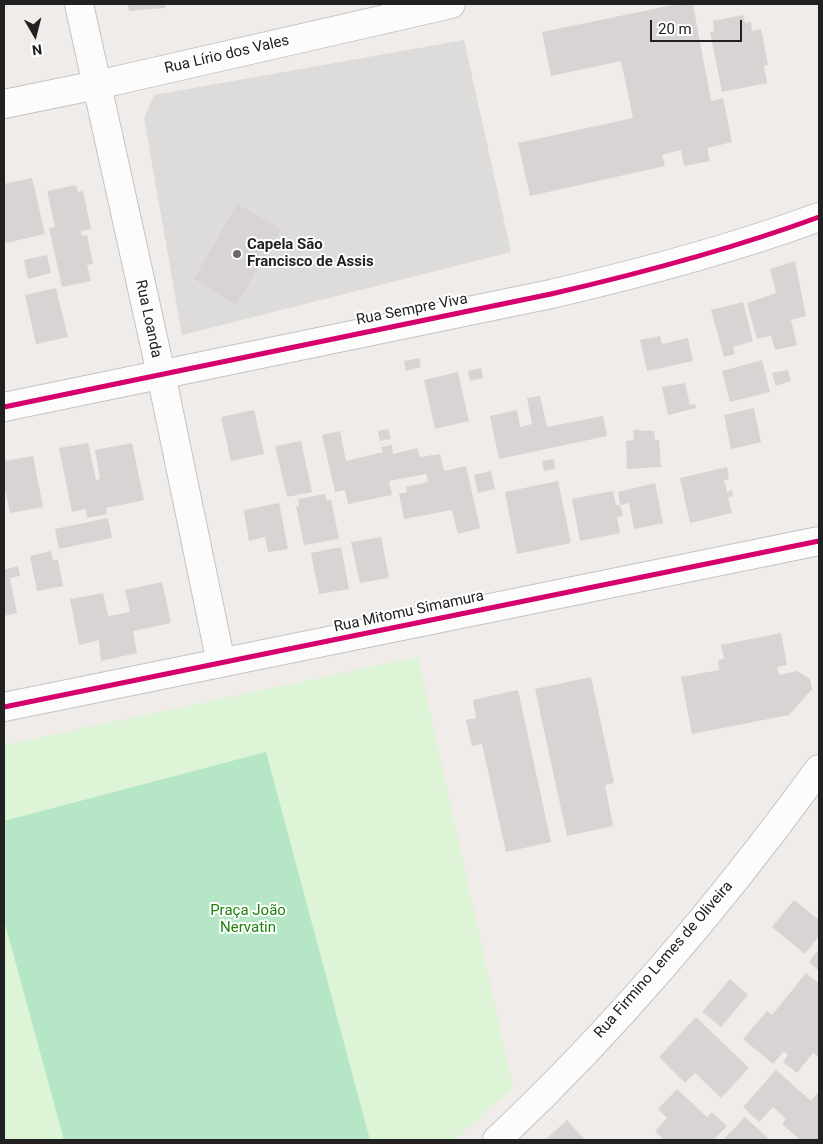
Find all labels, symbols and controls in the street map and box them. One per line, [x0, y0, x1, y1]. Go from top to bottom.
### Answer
north arrow [10, 10, 60, 60]
scale bar [653, 10, 746, 42]
text: 20 m [658, 20, 692, 38]
street label: Rua Lírio dos Vales [163, 32, 291, 78]
text: N [31, 41, 43, 58]
place label: Capela São Francisco de Assis [247, 236, 374, 271]
marker: Capela São Francisco de Assis [231, 248, 243, 260]
street label: Rua Loanda [131, 278, 165, 360]
street label: Rua Sempre Viva [355, 290, 469, 330]
street label: Rua Mitomu Simamura [332, 587, 486, 637]
street label: Rua Firmino Lemes de Oliveira [591, 878, 737, 1042]
park label: Praça João Nervatin [210, 902, 286, 937]

